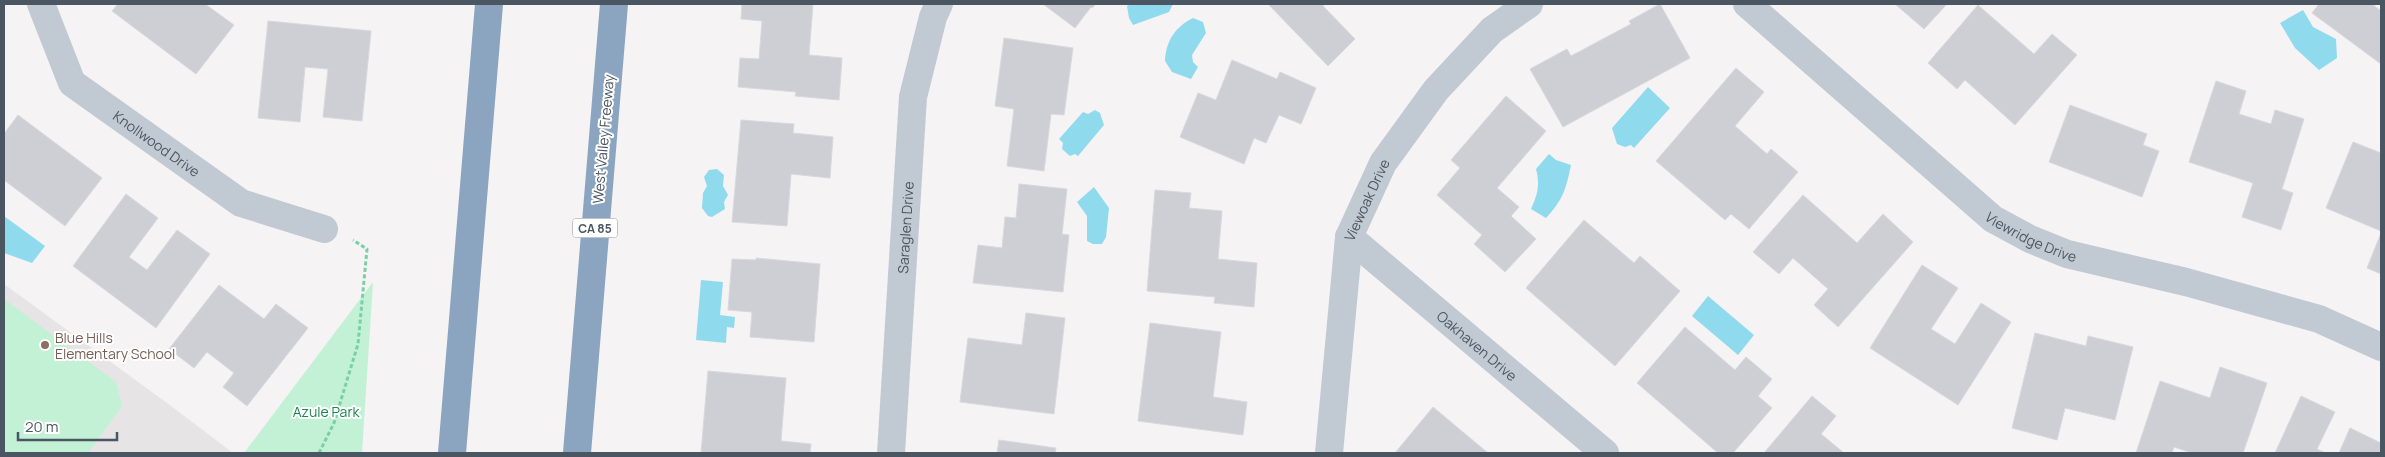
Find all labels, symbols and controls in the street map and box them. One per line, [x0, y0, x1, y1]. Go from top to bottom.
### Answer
street label: West Valley Freeway [588, 73, 618, 204]
street label: Knollwood Drive [110, 106, 204, 181]
street label: Viewoak Drive [1339, 156, 1393, 244]
street label: Saraglen Drive [893, 181, 917, 274]
street label: Viewridge Drive [1981, 207, 2079, 265]
road number: CA 85 [572, 218, 618, 238]
street label: Oakhaven Drive [1433, 306, 1522, 385]
place label: Blue Hills Elementary School [55, 328, 175, 363]
marker: Blue Hills Elementary School [39, 339, 51, 351]
park label: Azule Park [293, 402, 360, 421]
scale bar [18, 410, 116, 442]
text: 20 m [25, 416, 58, 437]

